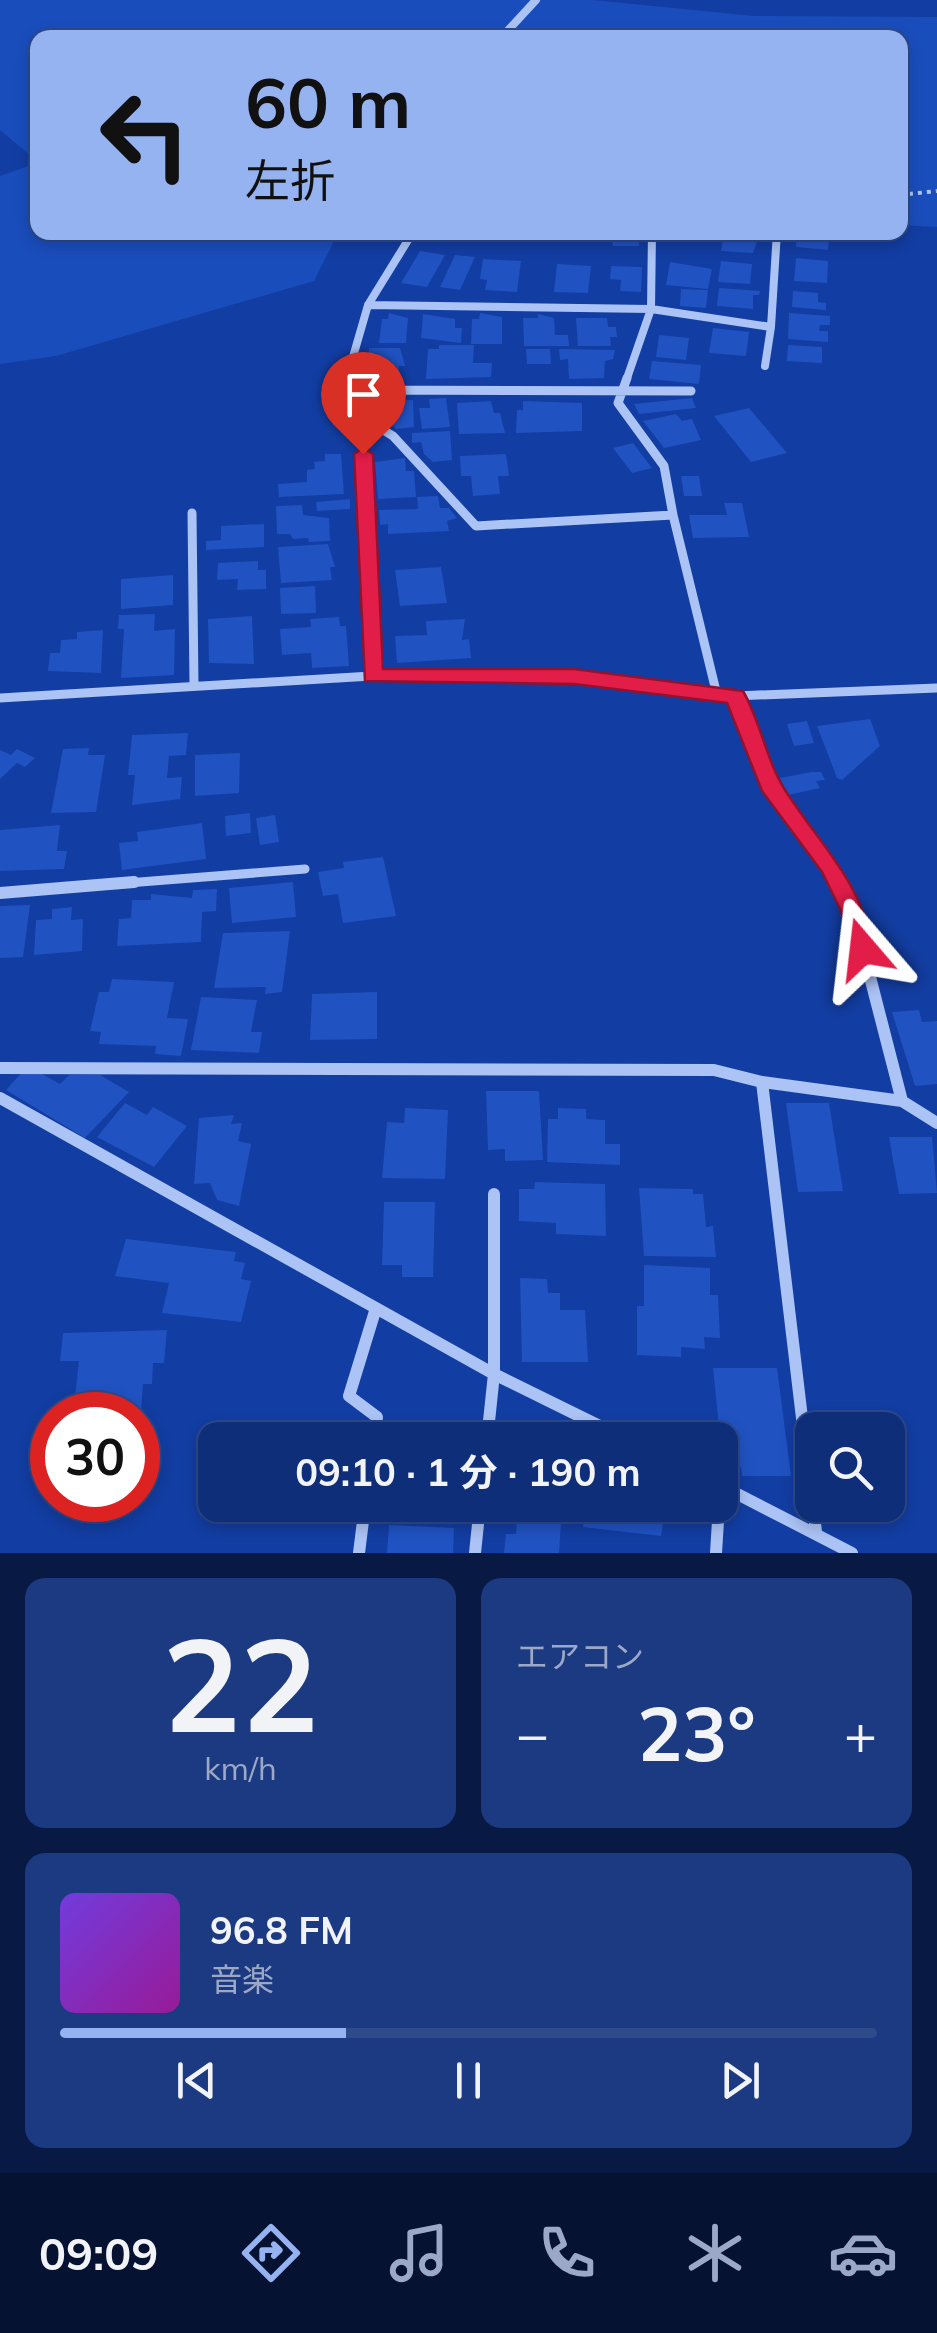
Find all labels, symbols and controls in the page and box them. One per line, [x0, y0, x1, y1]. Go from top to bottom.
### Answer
text: 60 m [245, 58, 411, 146]
icon: left [80, 70, 210, 200]
text: 左折 [245, 152, 335, 208]
pin [321, 352, 406, 455]
icon: arrive [336, 367, 391, 422]
position arrow [811, 897, 915, 1001]
speed limit sign: 30 [30, 1392, 160, 1522]
map controls [795, 1412, 905, 1522]
button: search [795, 1412, 905, 1522]
text: 09:10 · 1 分 · 190 m [295, 1448, 641, 1496]
text: 22 [162, 1601, 319, 1765]
text: エアコン [516, 1636, 644, 1676]
text: 23° [637, 1686, 756, 1780]
text: − [516, 1699, 549, 1768]
text: + [844, 1699, 877, 1768]
text: km/h [204, 1748, 277, 1788]
text: 96.8 FM [210, 1906, 353, 1954]
text: 音楽 [210, 1959, 274, 1999]
icon: previous [169, 2053, 224, 2108]
icon: pause [441, 2053, 496, 2108]
icon: next [713, 2053, 768, 2108]
icon: directions [236, 2218, 306, 2288]
icon: music [384, 2218, 454, 2288]
icon: phone [532, 2218, 602, 2288]
icon: climate [680, 2218, 750, 2288]
icon: car [828, 2218, 898, 2288]
text: 09:09 [39, 2225, 158, 2281]

